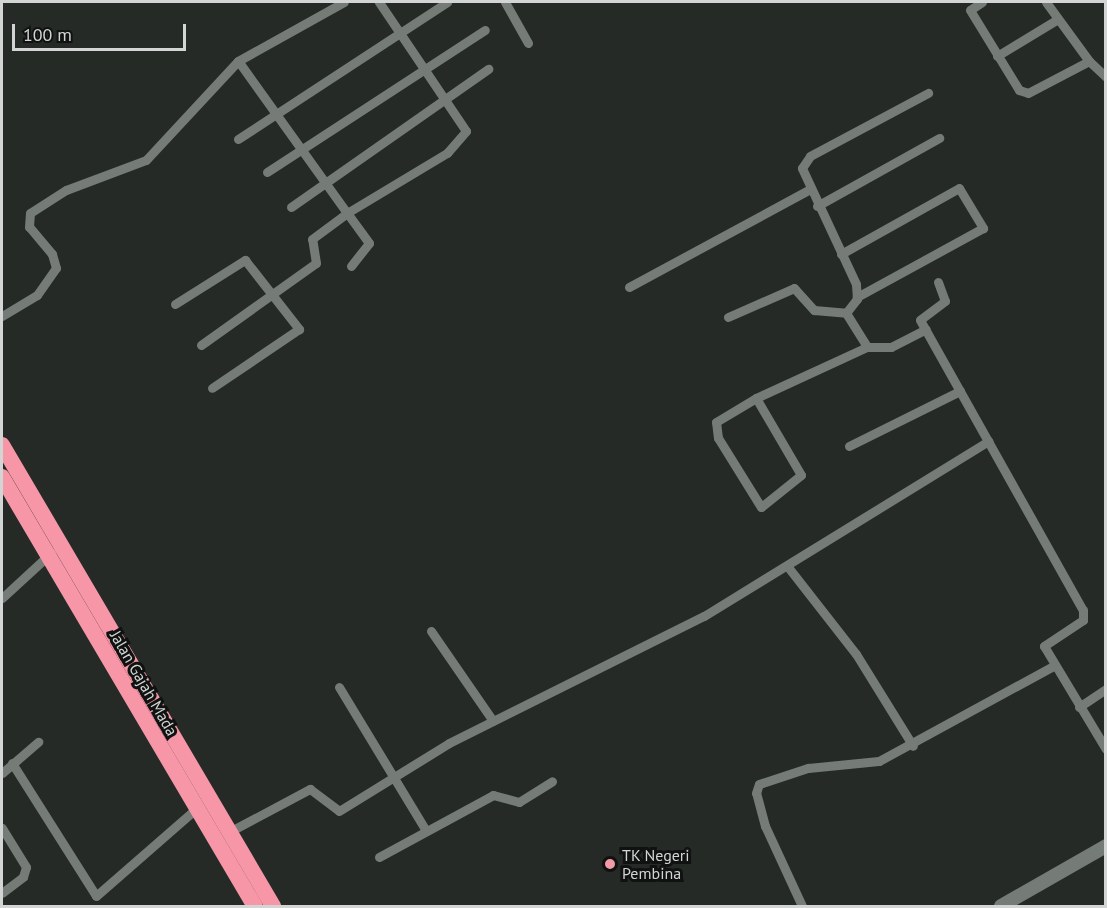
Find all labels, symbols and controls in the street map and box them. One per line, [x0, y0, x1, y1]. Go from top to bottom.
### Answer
scale bar [15, 12, 189, 50]
text: 100 m [23, 23, 72, 46]
street label: Jalan Gajah Mada [106, 627, 182, 739]
place label: TK Negeri Pembina [622, 845, 690, 883]
marker: TK Negeri Pembina [603, 857, 617, 871]

